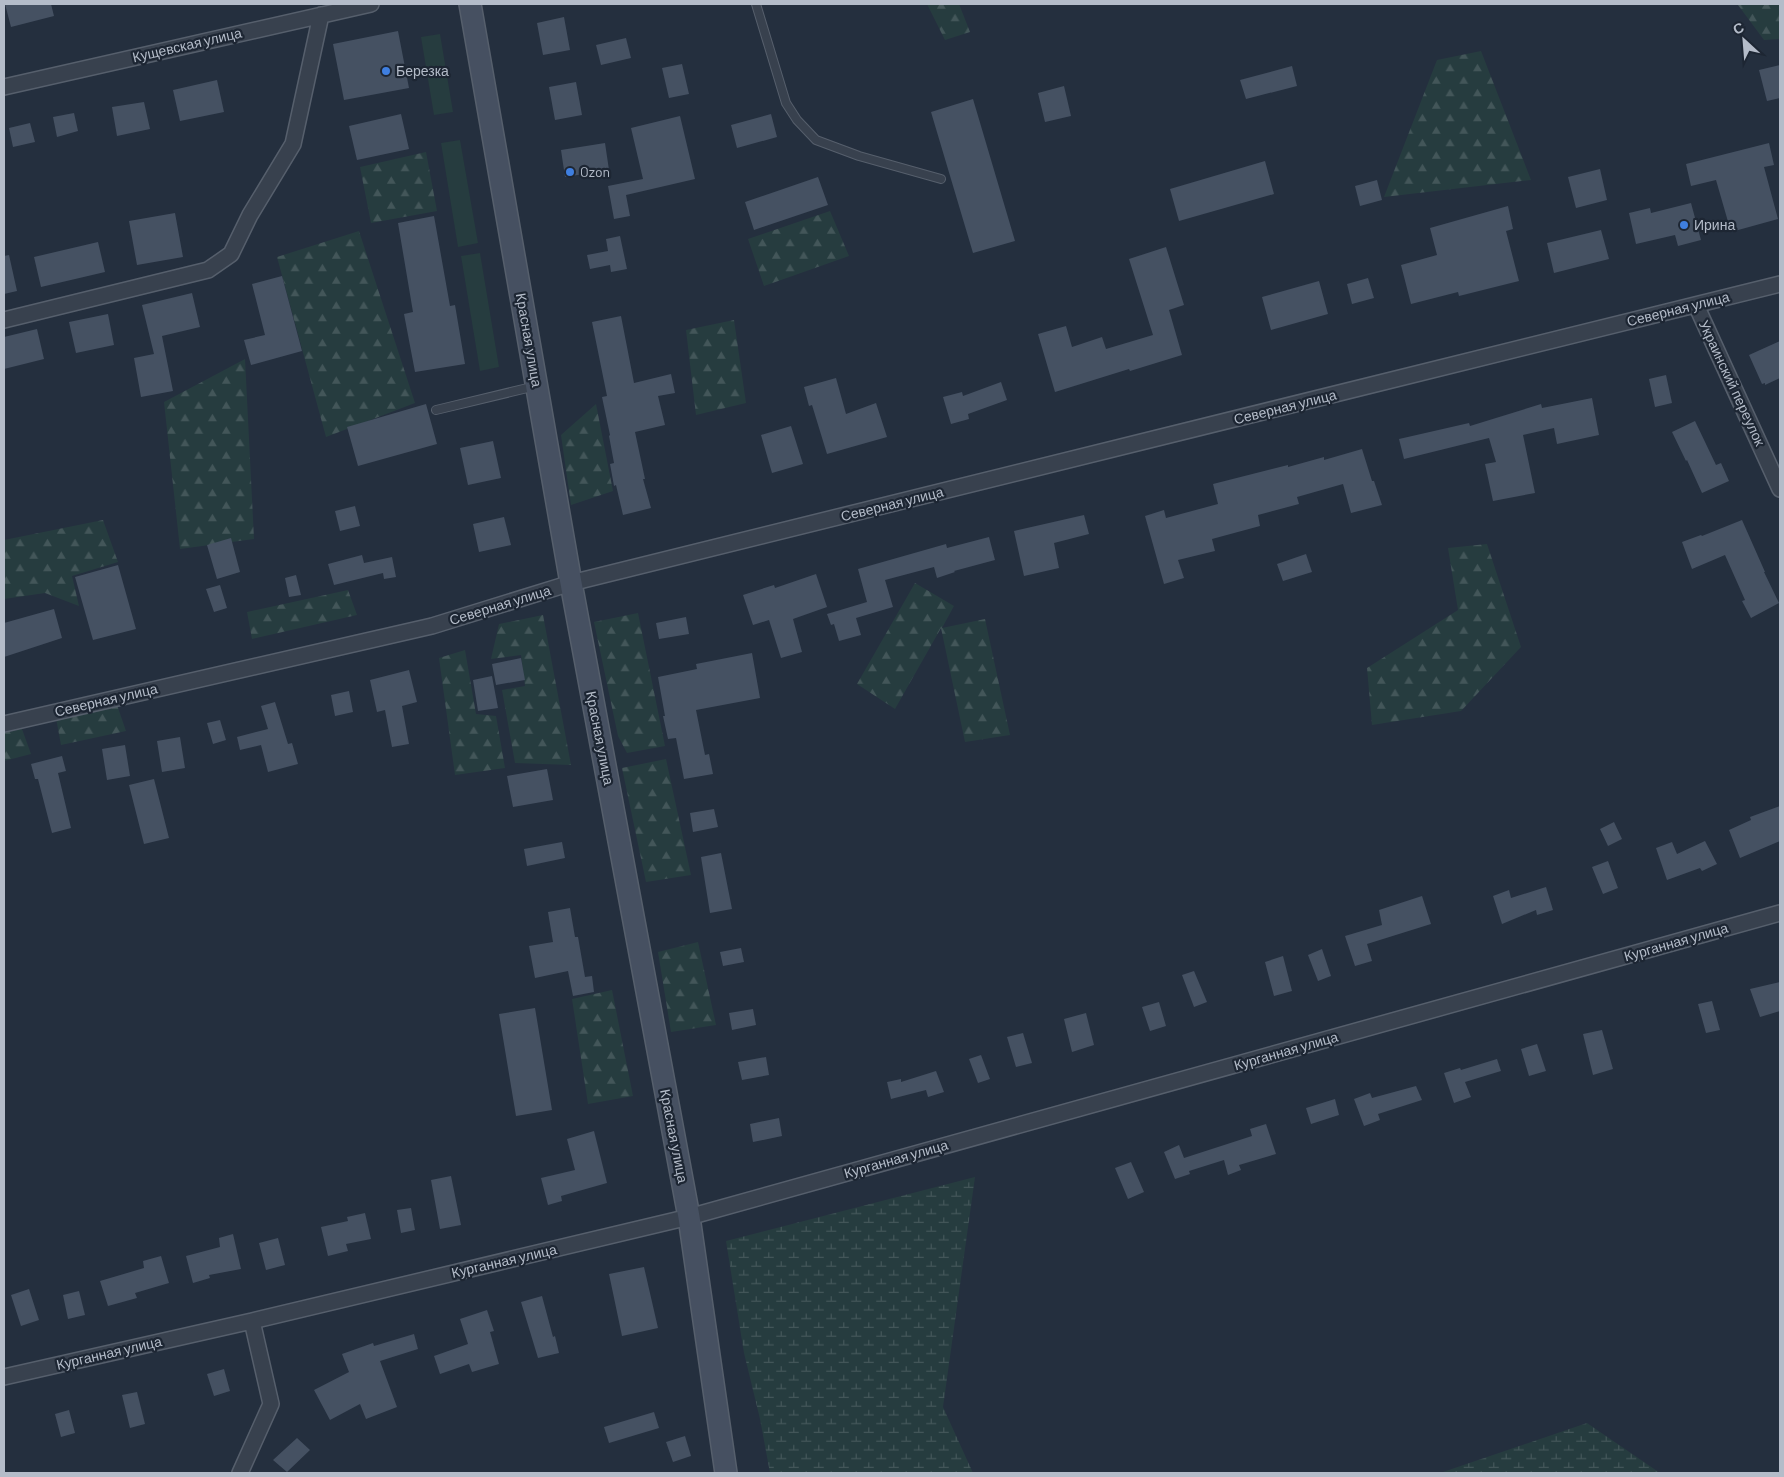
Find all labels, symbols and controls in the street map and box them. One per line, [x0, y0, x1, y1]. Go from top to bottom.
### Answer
north arrow [1719, 15, 1769, 65]
text: С [1730, 18, 1746, 38]
street label: Кущевская улица [131, 24, 243, 65]
place label: Березка [396, 62, 449, 79]
marker: Березка [380, 65, 392, 77]
place label: Ozon [580, 163, 610, 180]
marker: Ozon [564, 166, 576, 178]
place label: Ирина [1694, 216, 1735, 233]
marker: Ирина [1678, 219, 1690, 231]
street label: Северная улица [1625, 287, 1731, 329]
street label: Красная улица [513, 292, 546, 388]
street label: Украинский переулок [1696, 317, 1769, 449]
street label: Северная улица [1232, 385, 1338, 427]
street label: Северная улица [839, 482, 945, 524]
street label: Северная улица [447, 581, 553, 628]
street label: Северная улица [53, 679, 159, 720]
street label: Красная улица [583, 690, 618, 786]
street label: Курганная улица [1622, 918, 1730, 965]
street label: Курганная улица [1232, 1027, 1340, 1074]
street label: Красная улица [657, 1088, 692, 1184]
street label: Курганная улица [842, 1135, 950, 1182]
street label: Курганная улица [450, 1240, 558, 1281]
street label: Курганная улица [55, 1332, 163, 1373]

